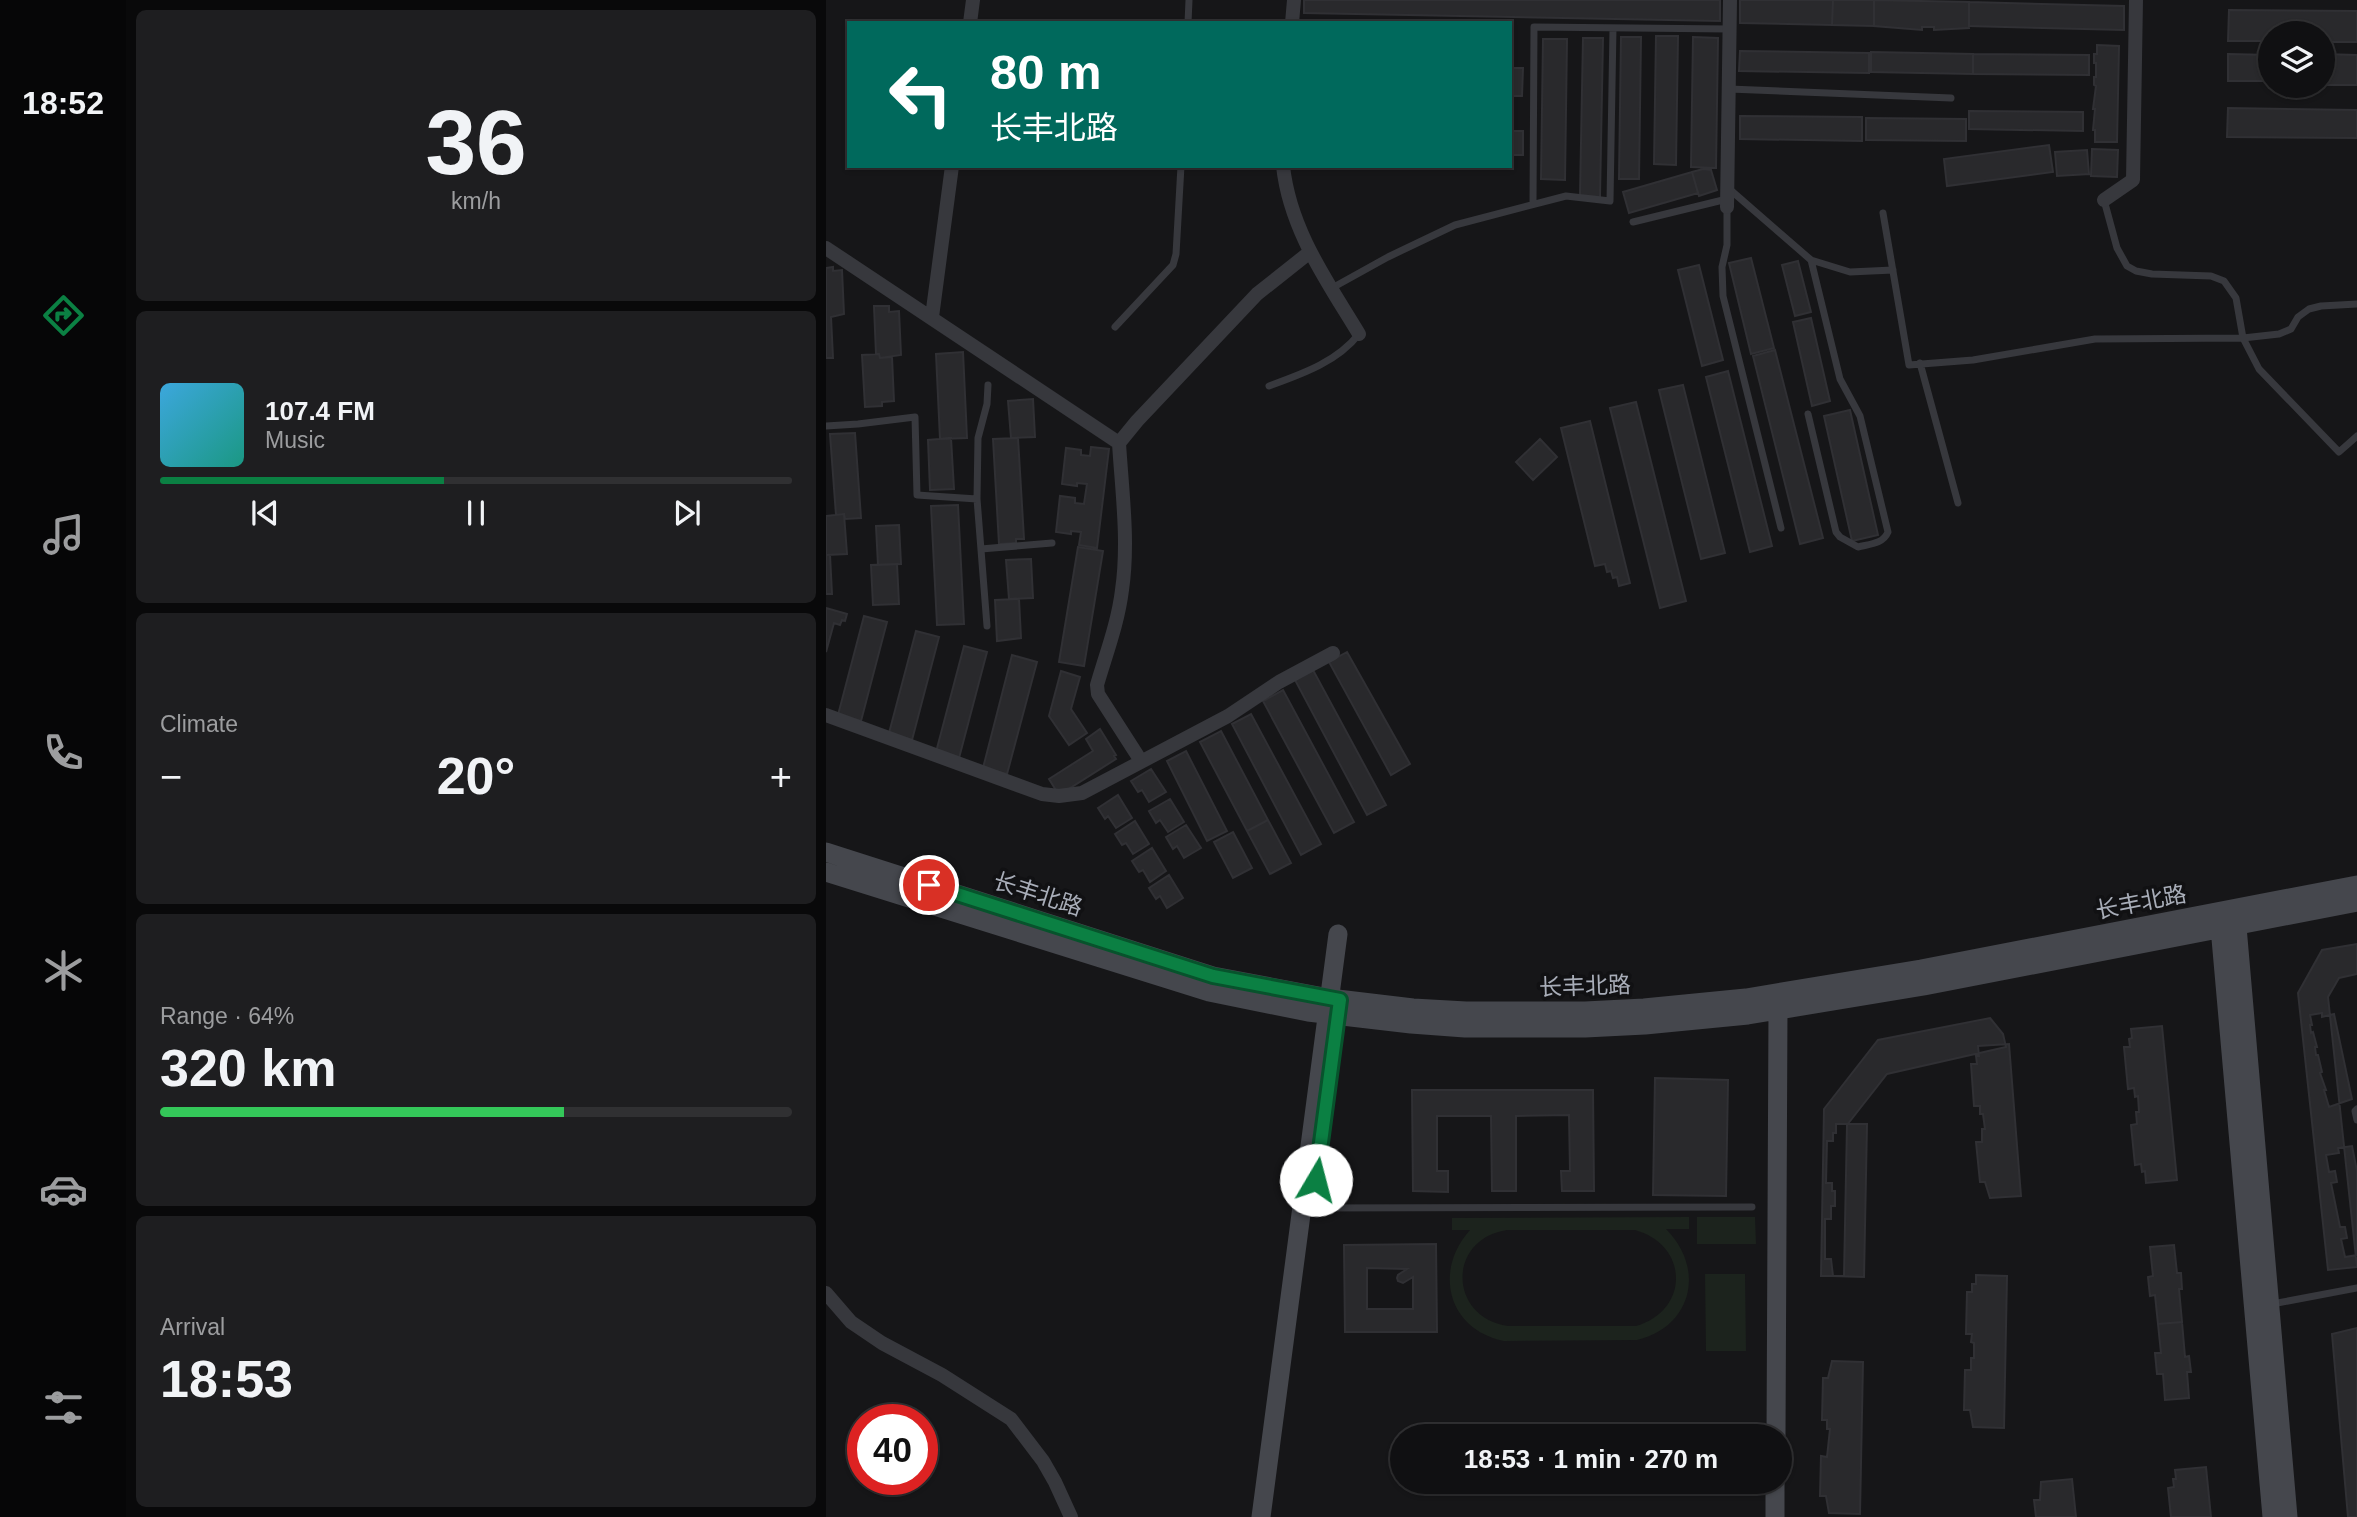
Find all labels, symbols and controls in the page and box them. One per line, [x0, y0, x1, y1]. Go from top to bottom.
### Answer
map controls [2258, 21, 2335, 98]
button: layers [2258, 21, 2335, 98]
text: 80 m [990, 45, 1102, 99]
icon: left [875, 49, 966, 140]
text: 18:52 [22, 85, 104, 121]
text: 36 [425, 92, 527, 193]
text: 长丰北路 [990, 110, 1118, 146]
text: km/h [451, 188, 501, 214]
icon: directions [39, 291, 88, 340]
text: 107.4 FM [265, 396, 375, 426]
text: Music [265, 427, 325, 453]
icon: previous [246, 494, 284, 532]
icon: pause [457, 494, 495, 532]
icon: next [668, 494, 706, 532]
icon: music [39, 510, 88, 559]
text: Climate [160, 711, 238, 737]
icon: phone [39, 728, 88, 777]
text: 20° [437, 747, 515, 805]
text: − [160, 756, 182, 798]
text: + [770, 756, 792, 798]
pin [899, 855, 959, 915]
icon: arrive [910, 866, 948, 904]
street label: 长丰北路 [990, 867, 1086, 921]
street label: 长丰北路 [2093, 880, 2189, 924]
icon: climate [39, 946, 88, 995]
street label: 长丰北路 [1539, 971, 1631, 1001]
text: Range · 64% [160, 1003, 294, 1029]
text: 320 km [160, 1039, 336, 1097]
position arrow [1279, 1143, 1353, 1217]
icon: car [39, 1165, 88, 1214]
text: Arrival [160, 1314, 225, 1340]
text: 18:53 [160, 1350, 293, 1408]
icon: filters [39, 1383, 88, 1432]
speed limit sign: 40 [847, 1404, 938, 1495]
text: 18:53 · 1 min · 270 m [1464, 1444, 1718, 1474]

